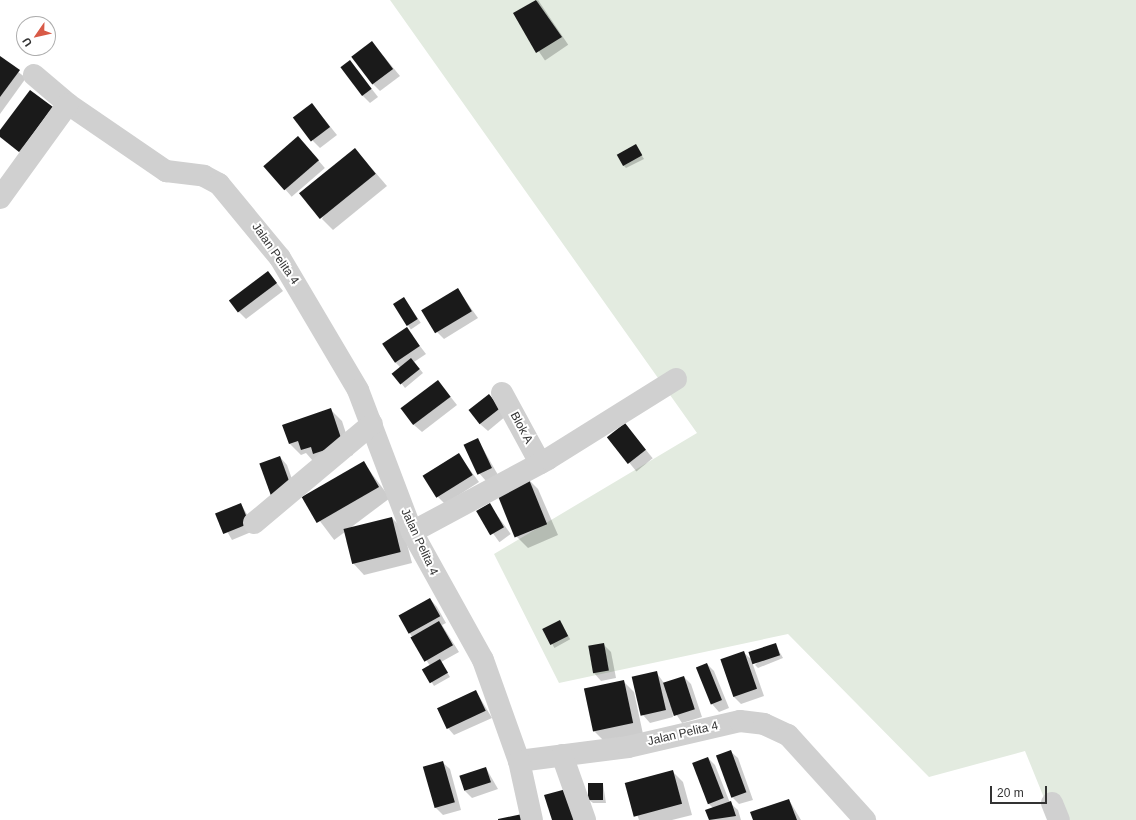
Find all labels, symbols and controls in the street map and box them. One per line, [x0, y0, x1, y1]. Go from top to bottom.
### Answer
north arrow [16, 16, 56, 56]
text: U [20, 36, 34, 49]
street label: Jalan Pelita 4 [248, 220, 302, 288]
street label: Blok A [507, 409, 535, 447]
street label: Jalan Pelita 4 [397, 506, 441, 578]
street label: Jalan Pelita 4 [646, 719, 720, 749]
scale bar [992, 778, 1049, 804]
text: 20 m [997, 786, 1024, 800]

